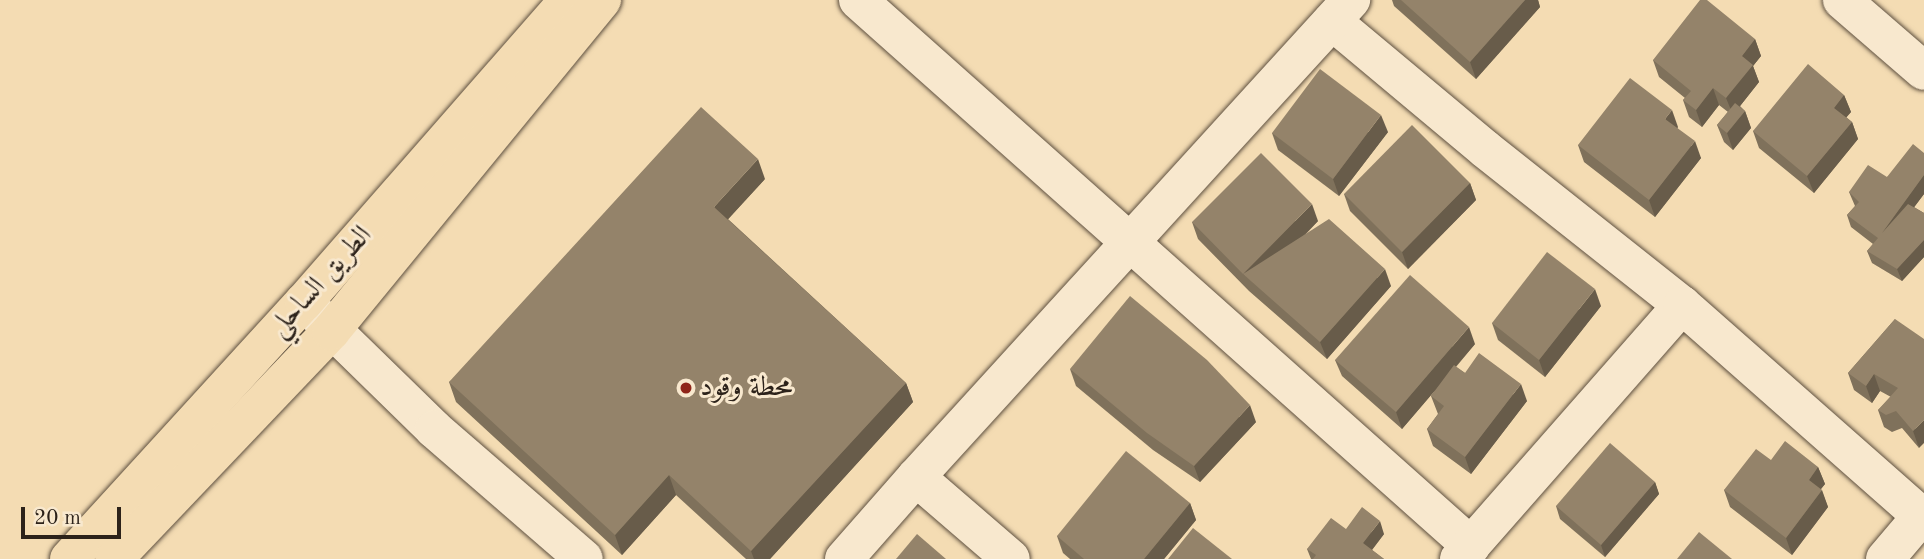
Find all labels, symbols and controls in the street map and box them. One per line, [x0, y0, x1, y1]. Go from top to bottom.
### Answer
street label: الطريق الساحلي [262, 219, 380, 345]
place label: محطة وقود [700, 371, 793, 405]
marker: محطة وقود [678, 380, 694, 396]
scale bar [24, 492, 124, 536]
text: 20 m [34, 508, 81, 529]

